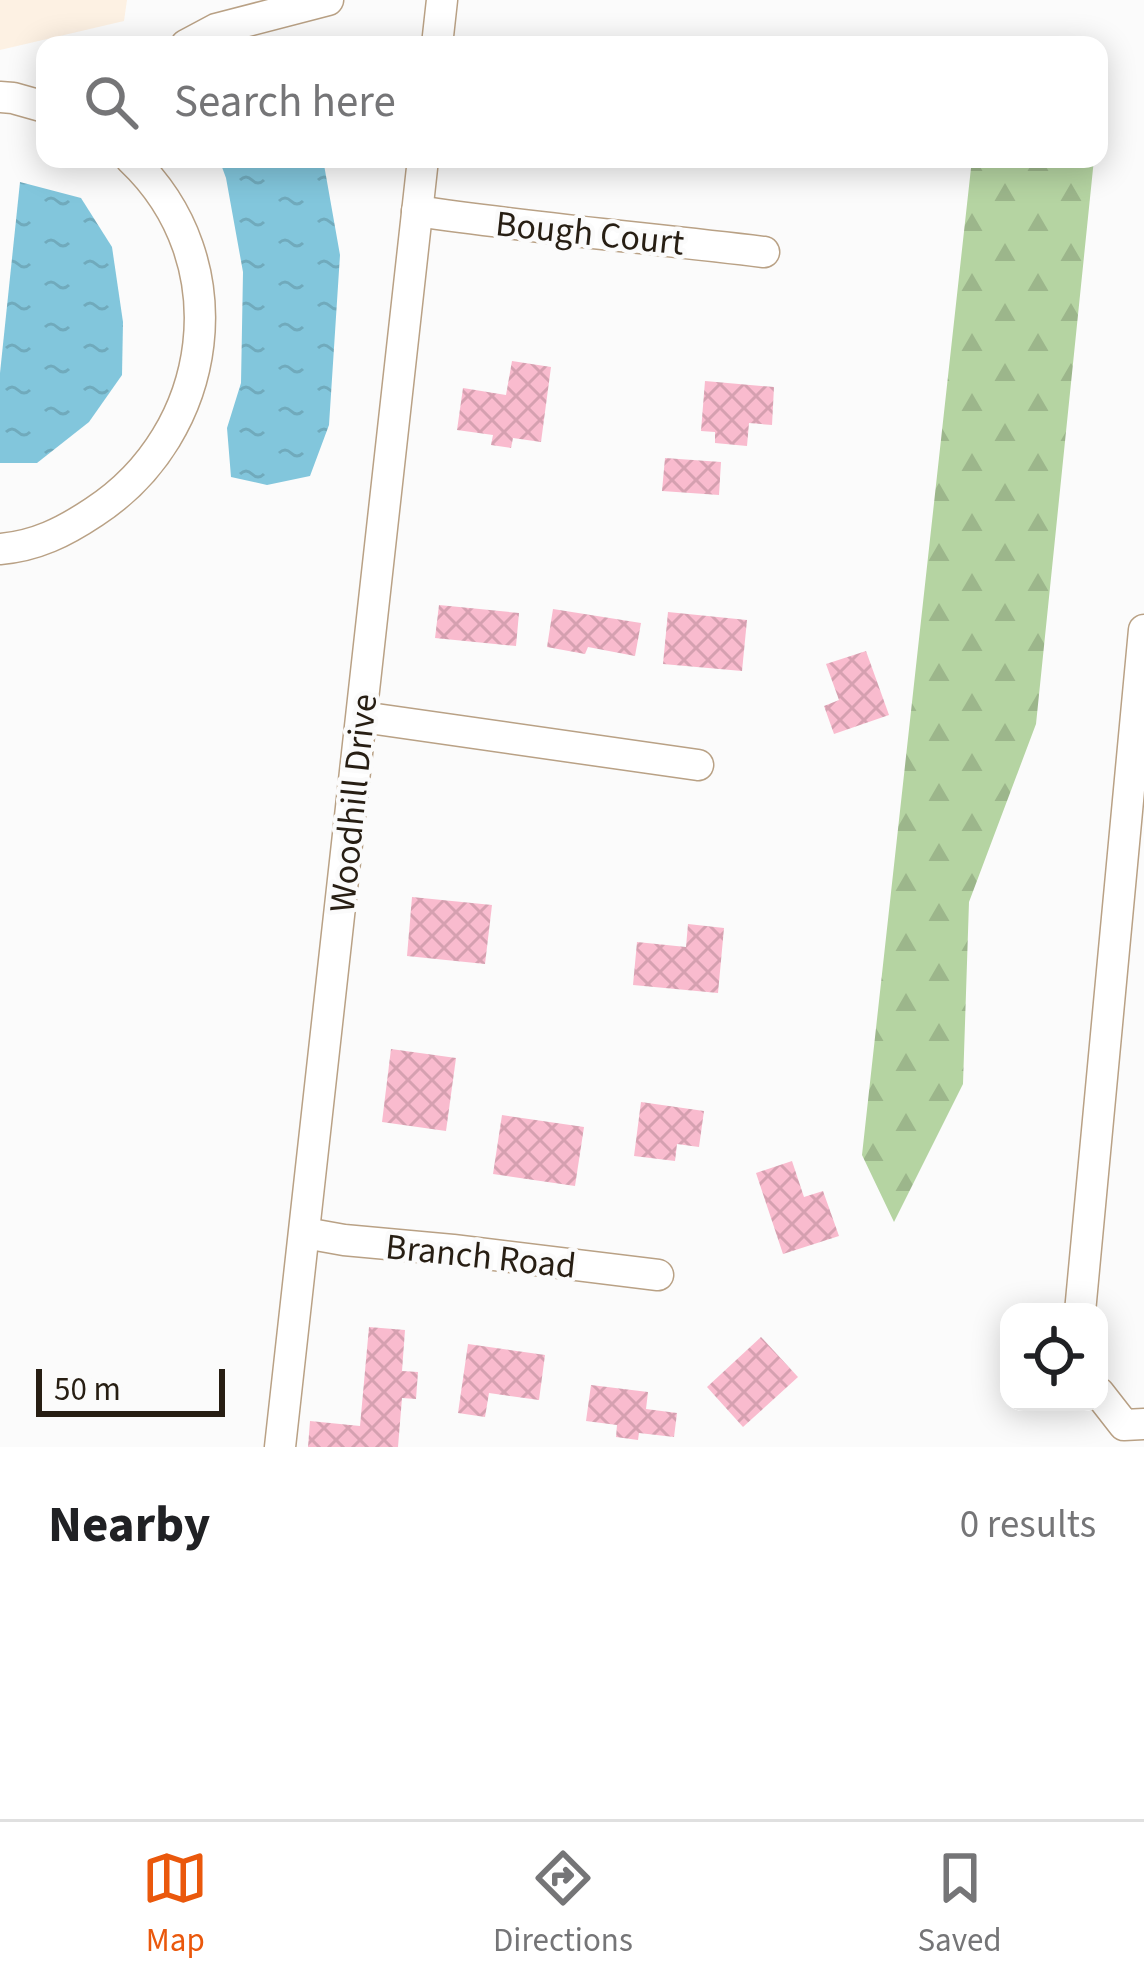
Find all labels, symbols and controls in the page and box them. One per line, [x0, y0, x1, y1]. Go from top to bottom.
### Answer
search box [36, 36, 1108, 168]
icon: search [78, 69, 144, 135]
text: Search here [174, 70, 396, 134]
street label: Bough Court [493, 198, 687, 269]
street label: Woodhill Drive [317, 691, 390, 915]
street label: Branch Road [383, 1221, 579, 1292]
map controls [1000, 1303, 1108, 1411]
button: locate [1000, 1303, 1108, 1411]
scale bar [36, 1363, 225, 1416]
text: 50 m [54, 1366, 121, 1413]
text: Nearby [48, 1489, 210, 1561]
text: 0 results [960, 1497, 1096, 1553]
tab: Map [142, 1845, 208, 1964]
tab: Directions [493, 1845, 633, 1964]
tab: Saved [917, 1845, 1002, 1964]

